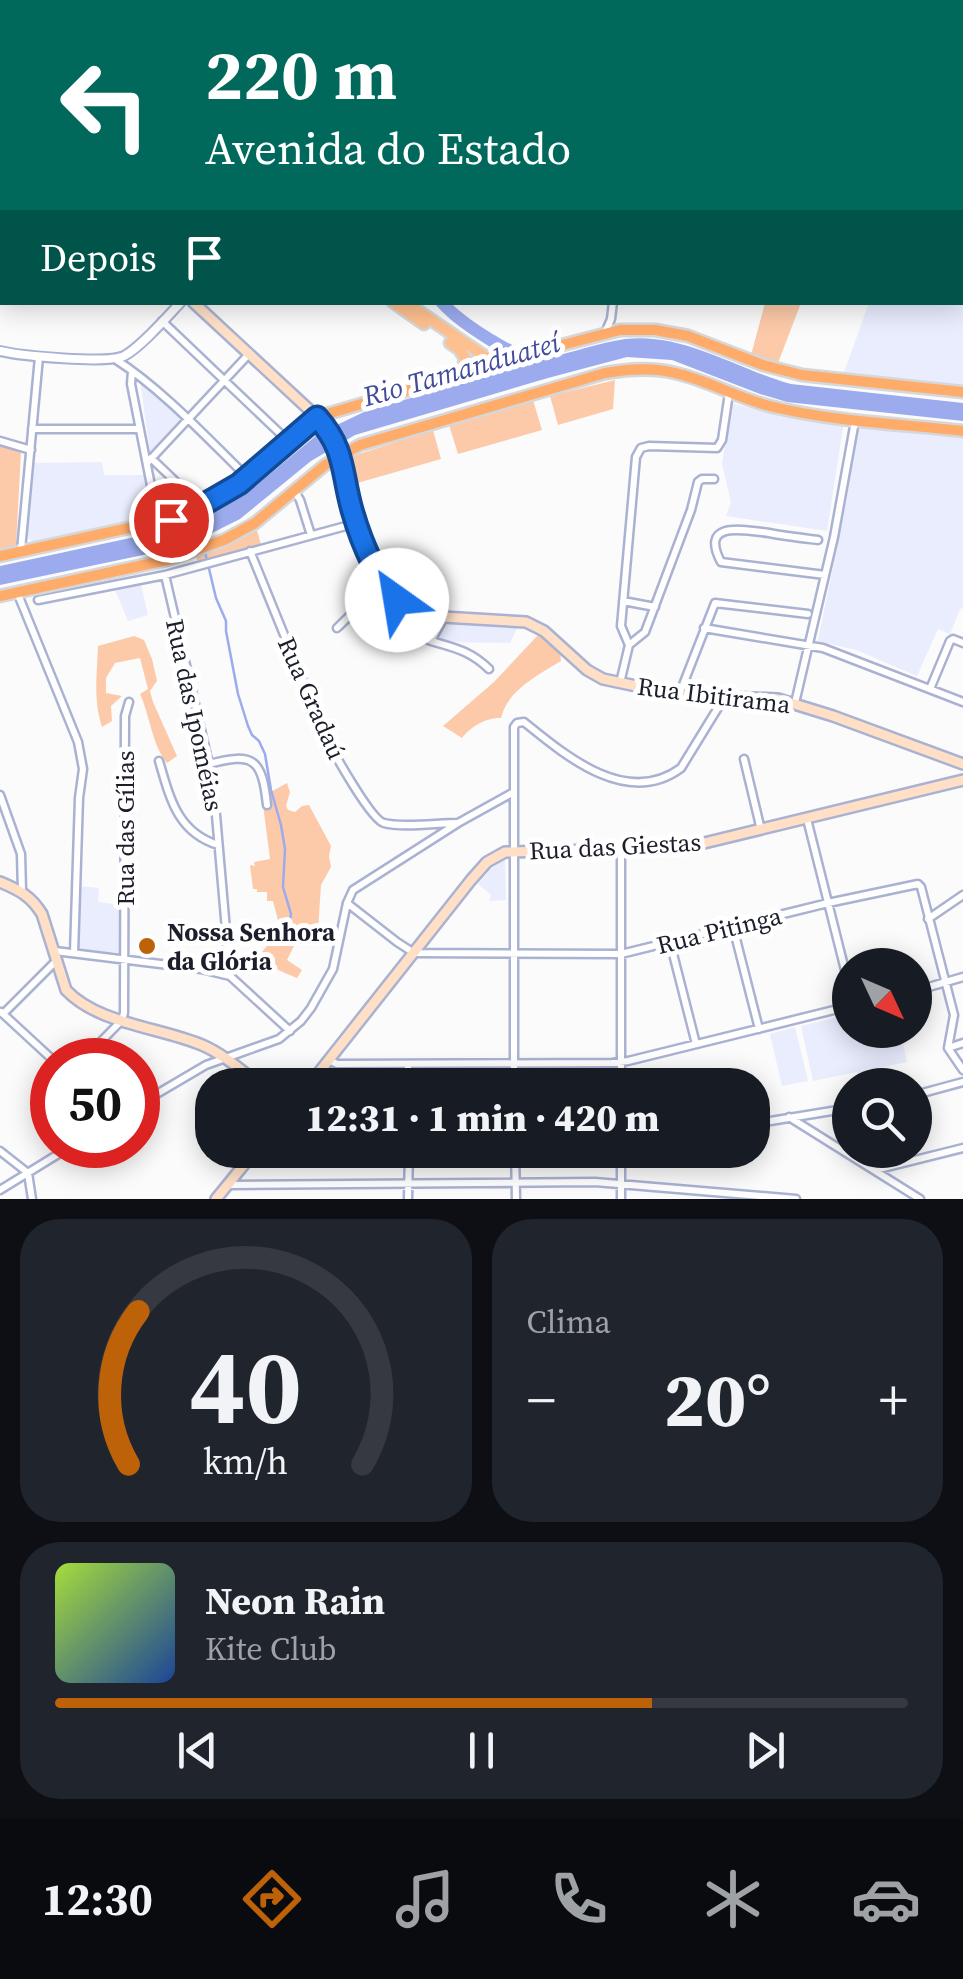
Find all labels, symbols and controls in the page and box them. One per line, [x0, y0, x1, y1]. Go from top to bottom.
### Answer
text: 220 m [205, 26, 397, 122]
icon: left [40, 40, 170, 170]
text: Avenida do Estado [205, 117, 571, 179]
icon: arrive [177, 230, 232, 285]
text: Depois [40, 232, 157, 284]
water label: Rio Tamanduateí [357, 322, 565, 416]
pin [129, 478, 214, 563]
icon: arrive [144, 493, 199, 548]
position arrow [345, 548, 449, 652]
street label: Rua das Ipoméias [158, 616, 232, 814]
street label: Rua Gradaú [270, 632, 354, 764]
street label: Rua Ibitirama [635, 669, 793, 721]
street label: Rua das Gílias [108, 750, 142, 906]
street label: Rua das Giestas [528, 825, 702, 867]
street label: Rua Pitinga [653, 898, 785, 962]
place label: Nossa Senhora da Glória [167, 915, 336, 978]
marker: Nossa Senhora da Glória [136, 935, 158, 957]
north arrow [832, 948, 932, 1048]
map controls [832, 948, 932, 1168]
speed limit sign: 50 [30, 1038, 160, 1168]
button: search [832, 1068, 932, 1168]
text: 12:31 · 1 min · 420 m [305, 1092, 660, 1144]
text: Clima [527, 1300, 611, 1344]
text: 40 [189, 1314, 302, 1457]
text: 20° [664, 1348, 771, 1451]
text: − [527, 1362, 556, 1437]
text: + [879, 1362, 908, 1437]
text: km/h [203, 1437, 288, 1486]
text: Neon Rain [205, 1575, 385, 1627]
text: Kite Club [205, 1627, 337, 1671]
icon: previous [170, 1723, 225, 1778]
icon: pause [454, 1723, 509, 1778]
icon: next [738, 1723, 793, 1778]
icon: directions [237, 1864, 307, 1934]
icon: music [390, 1864, 460, 1934]
icon: phone [544, 1864, 614, 1934]
icon: climate [698, 1864, 768, 1934]
icon: car [851, 1864, 921, 1934]
text: 12:30 [42, 1868, 153, 1930]

